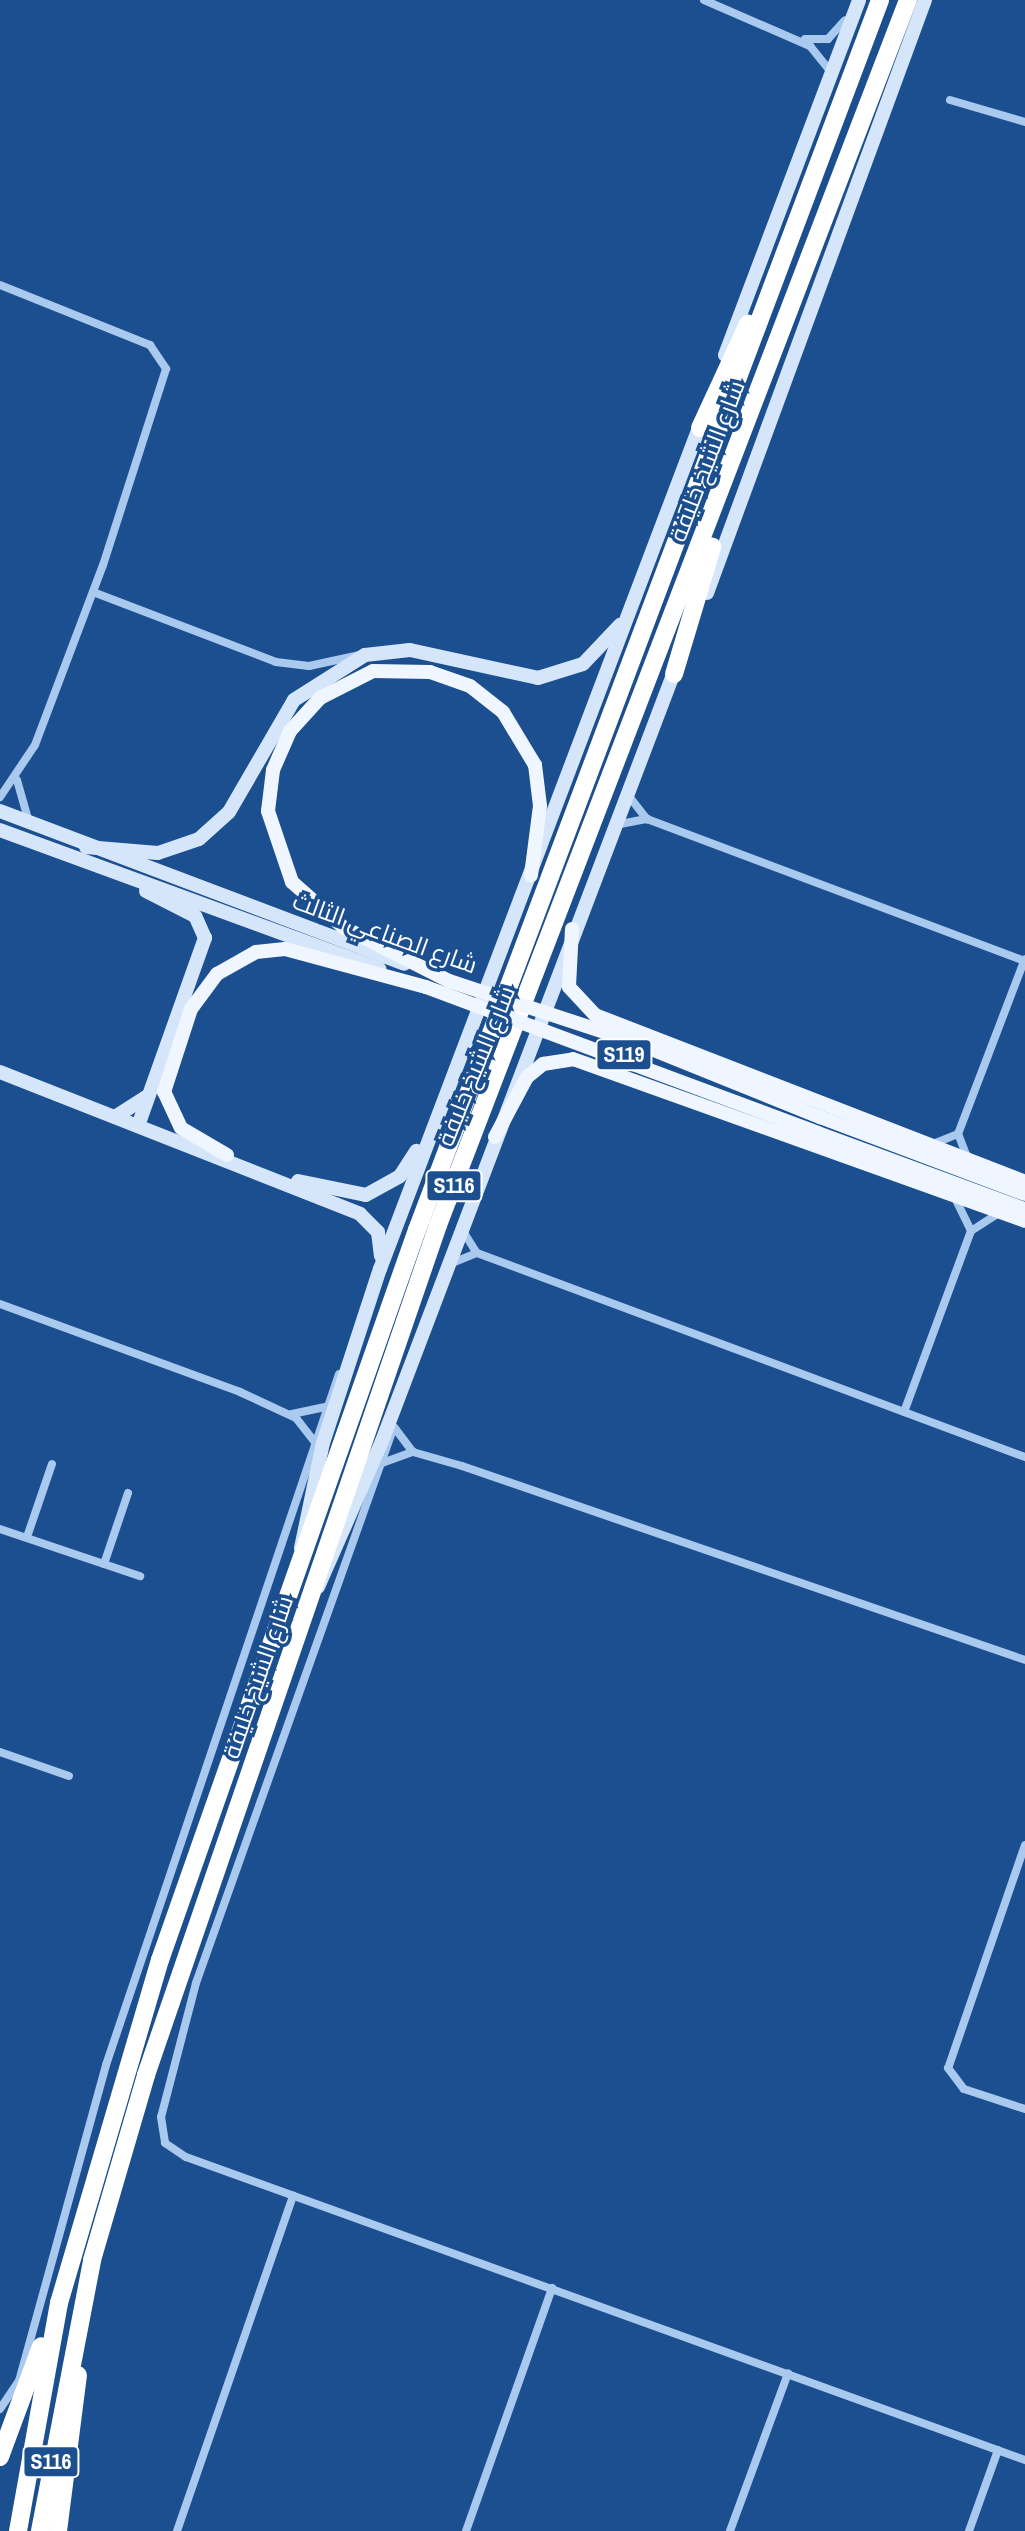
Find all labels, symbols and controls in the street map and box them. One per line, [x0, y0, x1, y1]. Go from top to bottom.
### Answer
street label: شارع الشيخ خليفة [663, 376, 751, 546]
street label: شارع الصناعي الثالث [289, 886, 481, 980]
street label: شارع الشيخ خليفة [431, 982, 521, 1150]
road number: S119 [594, 1037, 654, 1073]
road number: S116 [424, 1168, 484, 1204]
street label: شارع الشيخ خليفة [217, 1592, 299, 1762]
road number: S116 [21, 2444, 81, 2480]

